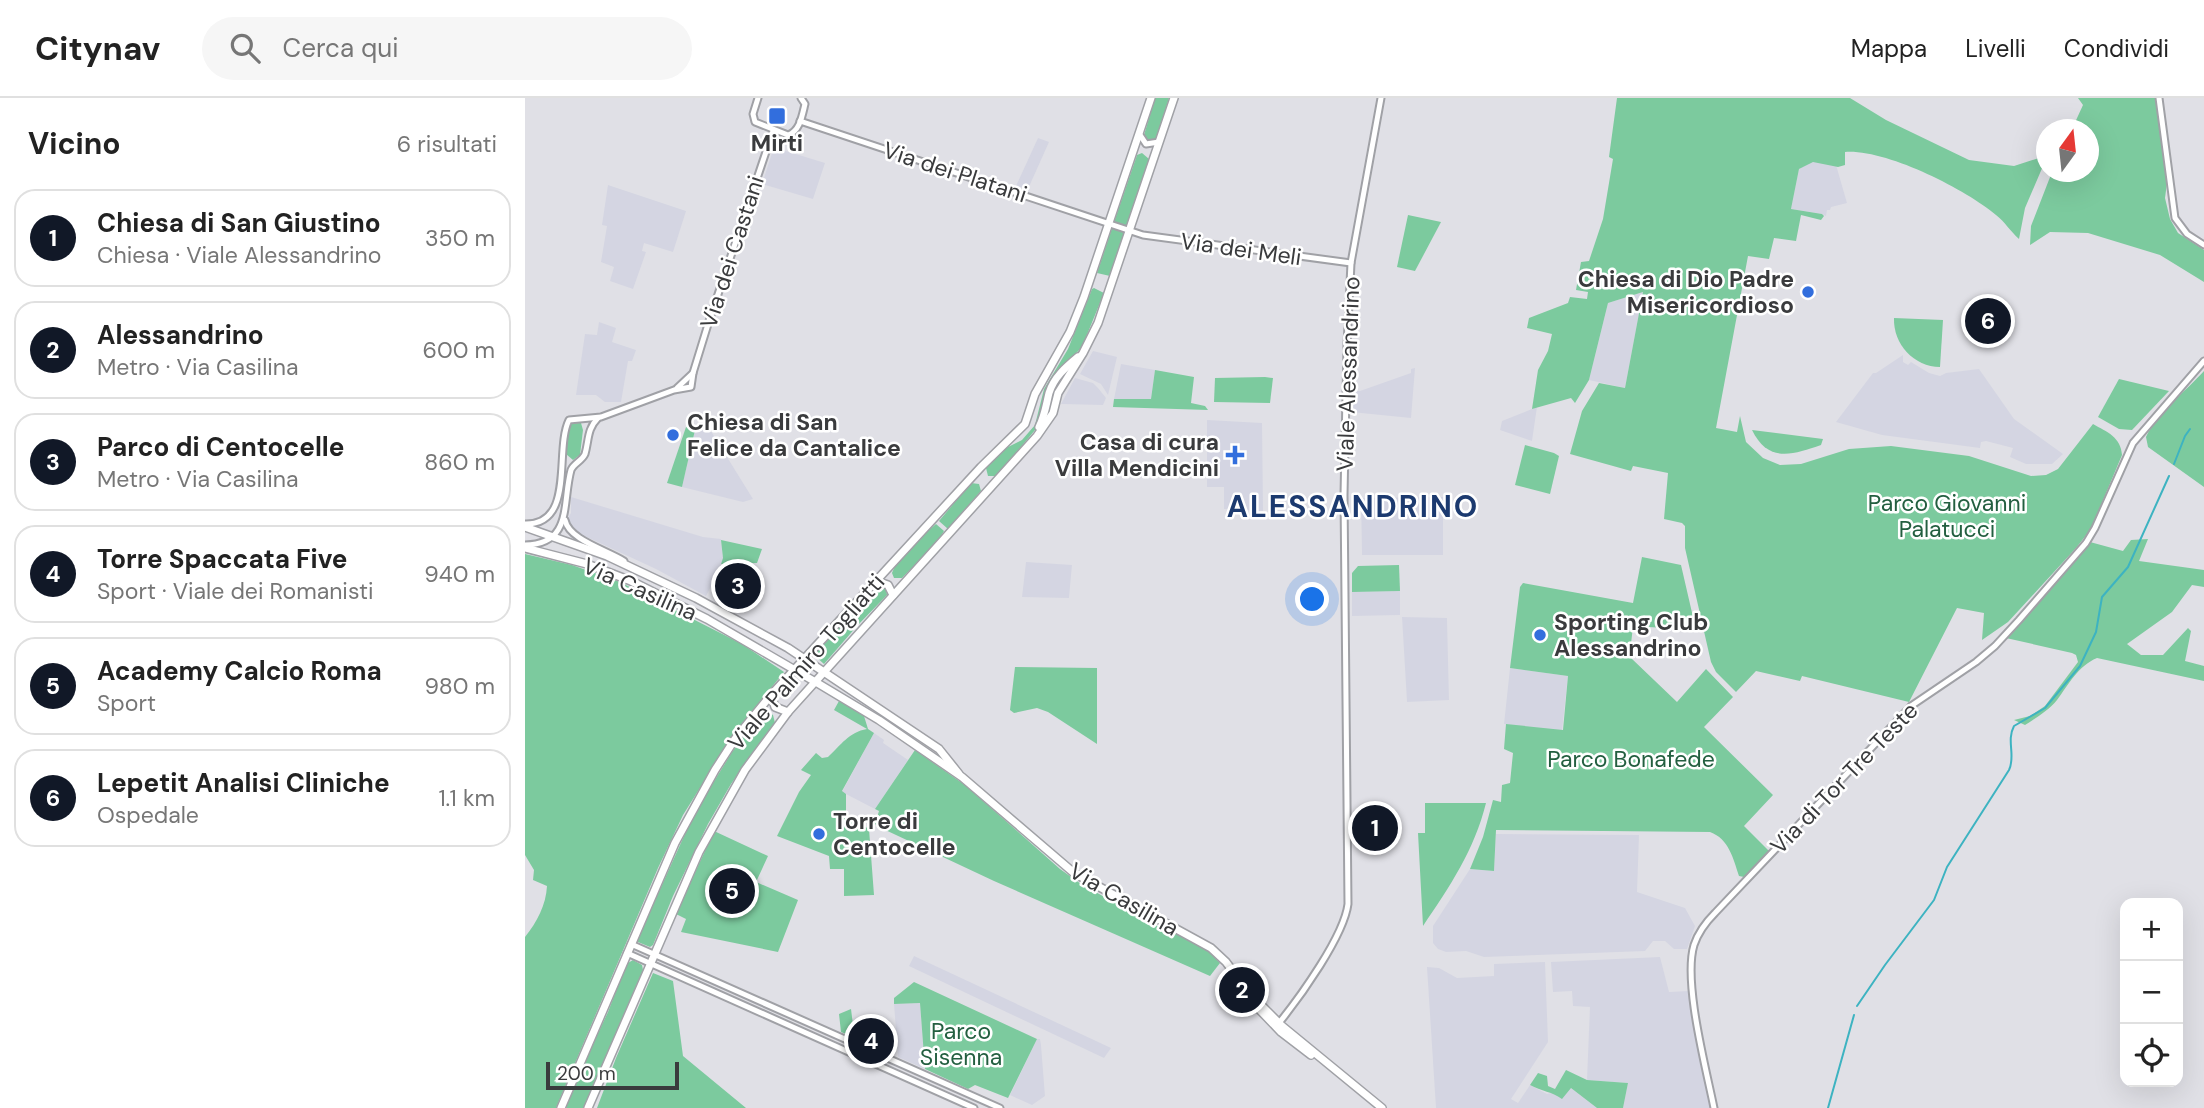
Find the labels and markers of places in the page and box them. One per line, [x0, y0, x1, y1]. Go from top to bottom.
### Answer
marker: Mirti [767, 106, 787, 126]
place label: Mirti [751, 128, 803, 158]
place label: Chiesa di Dio Padre Misericordioso [1578, 264, 1794, 320]
marker: Chiesa di Dio Padre Misericordioso [1800, 284, 1816, 300]
pin: 6 [1965, 295, 2011, 347]
place label: Chiesa di San Felice da Cantalice [687, 407, 901, 463]
marker: Chiesa di San Felice da Cantalice [665, 427, 681, 443]
place label: Casa di cura Villa Mendicini [1055, 427, 1219, 483]
marker: Casa di cura Villa Mendicini [1225, 445, 1245, 465]
pin: 3 [715, 560, 761, 612]
place label: Sporting Club Alessandrino [1554, 607, 1708, 663]
marker: Sporting Club Alessandrino [1532, 627, 1548, 643]
pin: 1 [1352, 802, 1398, 854]
place label: Torre di Centocelle [833, 806, 956, 862]
marker: Torre di Centocelle [811, 826, 827, 842]
pin: 5 [709, 865, 755, 917]
pin: 2 [1219, 964, 1265, 1016]
pin: 4 [848, 1015, 894, 1067]

